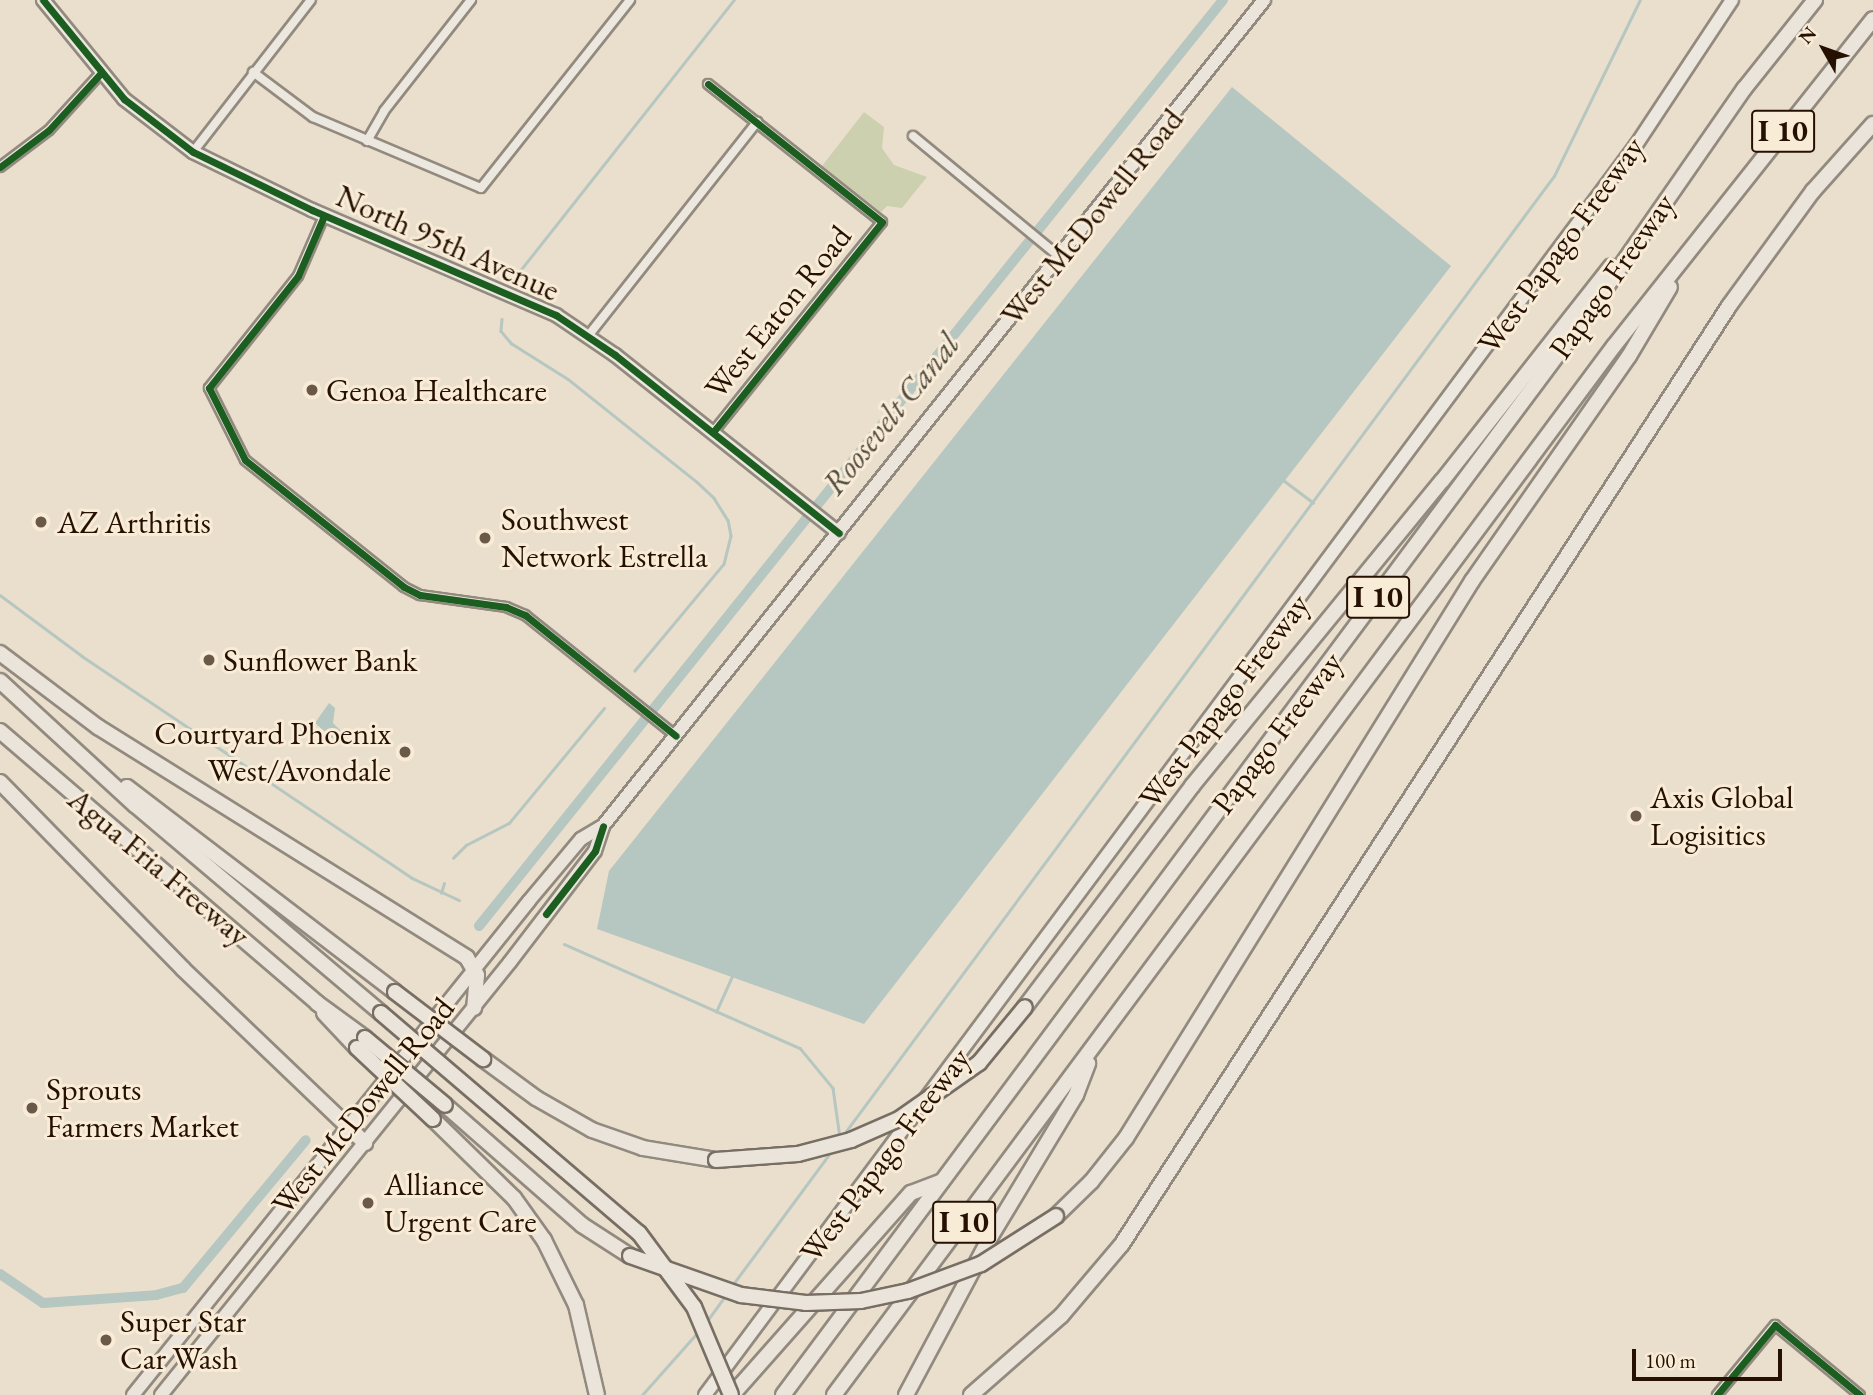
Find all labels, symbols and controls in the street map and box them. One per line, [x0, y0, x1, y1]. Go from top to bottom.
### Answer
north arrow [1789, 14, 1859, 84]
text: N [1793, 21, 1822, 49]
street label: West McDowell Road [993, 101, 1191, 333]
road number: I 10 [1750, 105, 1816, 158]
street label: West Papago Freeway [1469, 129, 1653, 361]
street label: North 95th Avenue [330, 177, 566, 309]
street label: Papago Freeway [1541, 186, 1683, 366]
street label: West Eaton Road [697, 218, 859, 406]
water label: Roosevelt Canal [814, 325, 968, 503]
place label: Genoa Healthcare [326, 371, 547, 409]
marker: Genoa Healthcare [304, 382, 320, 398]
place label: Southwest Network Estrella [501, 501, 708, 576]
place label: AZ Arthritis [57, 503, 211, 541]
marker: AZ Arthritis [31, 512, 51, 532]
marker: Southwest Network Estrella [475, 528, 495, 548]
road number: I 10 [1345, 570, 1411, 624]
street label: West Papago Freeway [1131, 586, 1317, 816]
place label: Sunflower Bank [223, 641, 417, 679]
street label: Papago Freeway [1203, 644, 1351, 822]
marker: Sunflower Bank [201, 652, 217, 668]
place label: Courtyard Phoenix West/Avondale [154, 715, 391, 790]
marker: Courtyard Phoenix West/Avondale [397, 744, 413, 760]
place label: Axis Global Logisitics [1650, 779, 1794, 854]
street label: Agua Fria Freeway [60, 780, 258, 954]
marker: Axis Global Logisitics [1628, 808, 1644, 824]
street label: West McDowell Road [264, 990, 462, 1222]
street label: West Papago Freeway [792, 1040, 978, 1270]
place label: Sprouts Farmers Market [46, 1071, 239, 1146]
marker: Sprouts Farmers Market [24, 1100, 40, 1116]
place label: Alliance Urgent Care [384, 1166, 537, 1241]
marker: Alliance Urgent Care [358, 1193, 378, 1213]
road number: I 10 [931, 1196, 997, 1248]
place label: Super Star Car Wash [120, 1303, 246, 1378]
marker: Super Star Car Wash [98, 1332, 114, 1348]
scale bar [1635, 1336, 1786, 1380]
text: 100 m [1645, 1347, 1696, 1374]

